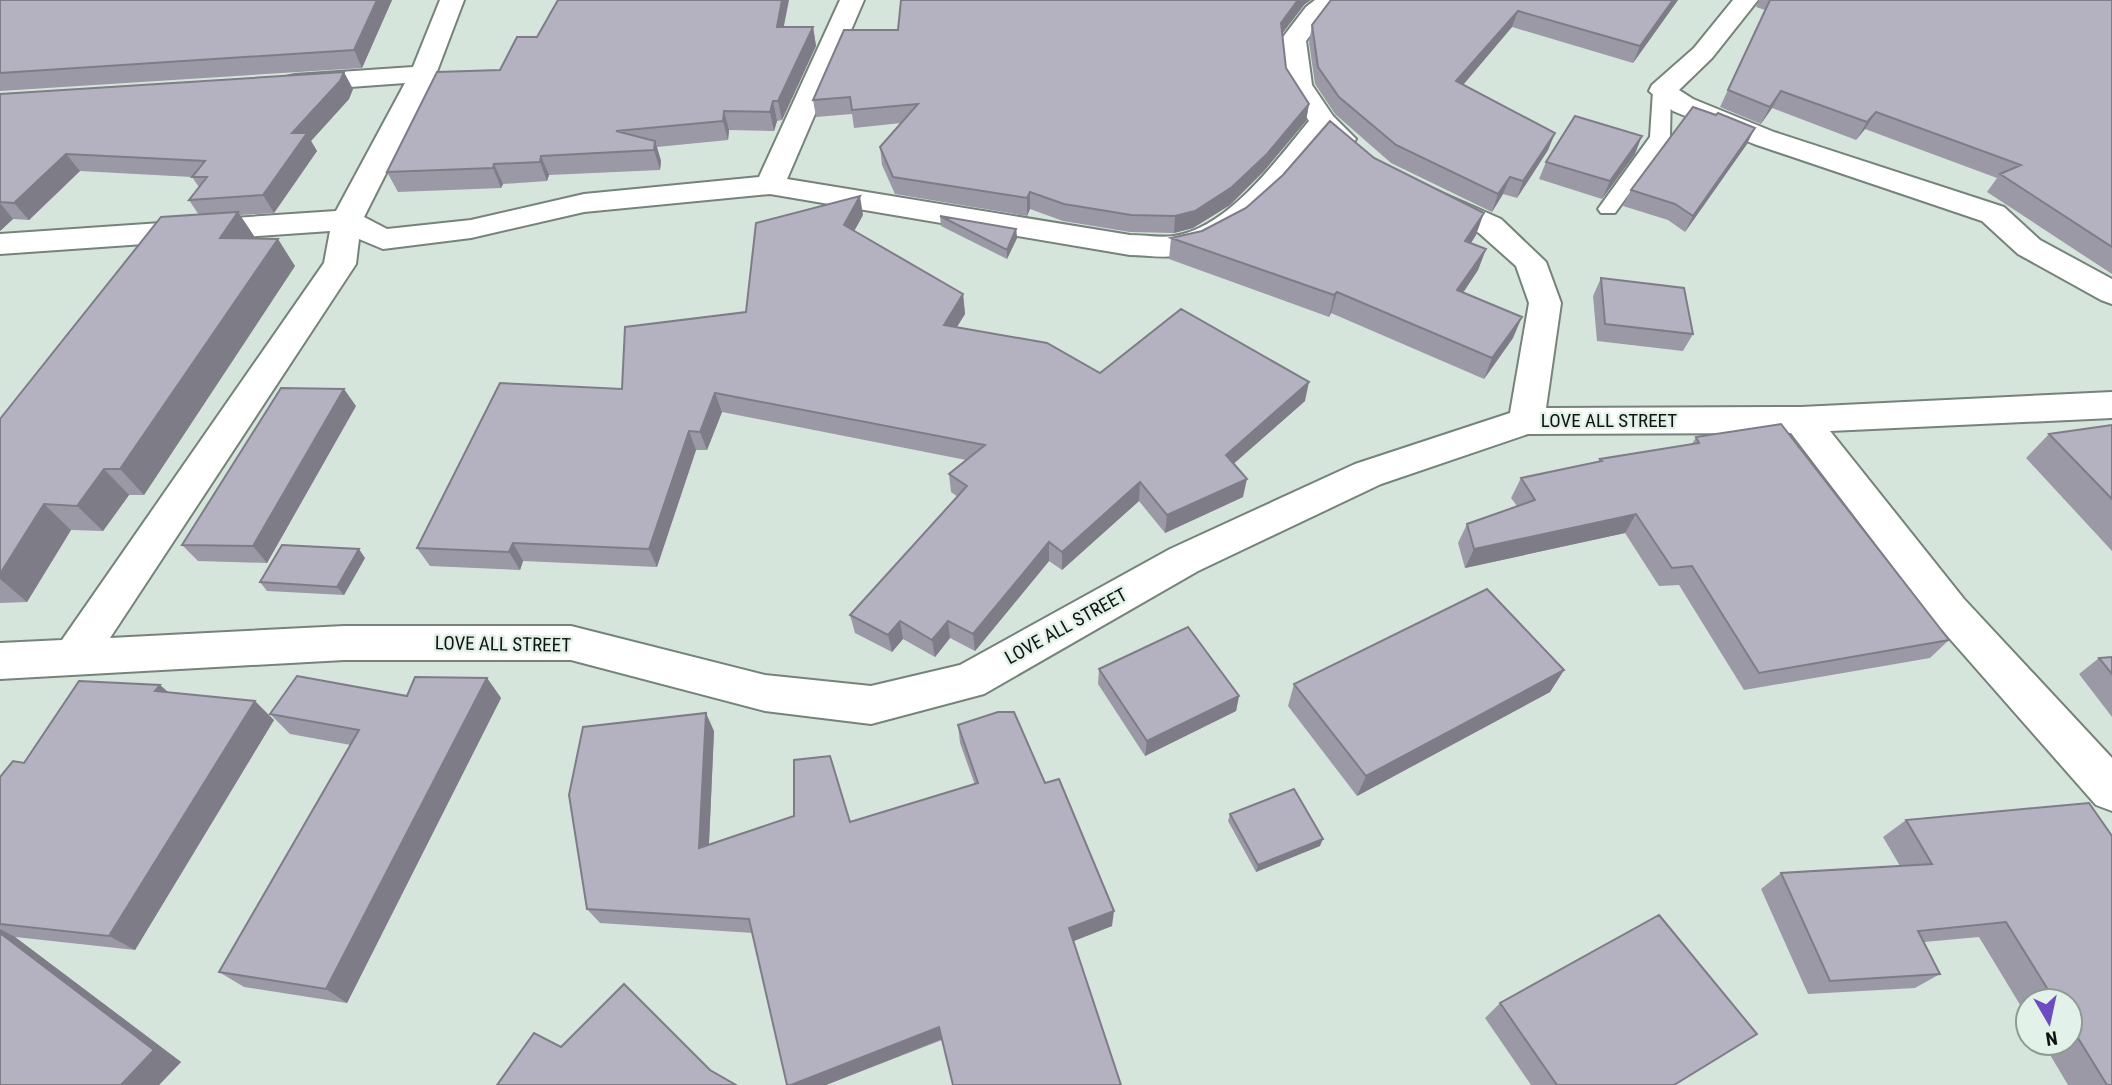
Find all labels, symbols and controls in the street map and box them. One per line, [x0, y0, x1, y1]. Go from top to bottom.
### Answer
street label: LOVE ALL STREET [1541, 409, 1677, 432]
street label: LOVE ALL STREET [1001, 583, 1131, 669]
street label: LOVE ALL STREET [435, 631, 571, 657]
north arrow [2014, 987, 2084, 1057]
text: N [2044, 1026, 2059, 1051]

